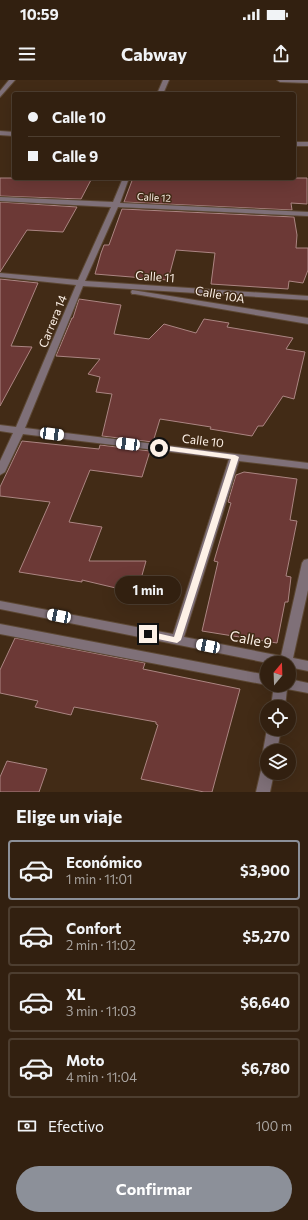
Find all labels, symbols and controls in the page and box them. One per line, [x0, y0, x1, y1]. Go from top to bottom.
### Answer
text: 10:59 [20, 5, 59, 23]
icon: menu [16, 43, 38, 65]
text: Cabway [121, 43, 187, 65]
icon: share [270, 43, 292, 65]
text: Calle 10 [52, 108, 106, 126]
text: Calle 9 [52, 147, 98, 165]
street label: Calle 12 [137, 190, 172, 204]
street label: Calle 11 [135, 268, 175, 284]
street label: Calle 10A [194, 283, 246, 305]
street label: Carrera 14 [35, 293, 69, 349]
car [39, 427, 65, 441]
street label: Calle 10 [181, 430, 225, 450]
car [115, 437, 141, 451]
route start [150, 439, 168, 457]
callout: 1 min [115, 576, 181, 604]
text: 1 min [133, 582, 163, 598]
car [46, 608, 72, 624]
route end [139, 625, 157, 643]
street label: Calle 9 [228, 627, 274, 651]
car [195, 638, 221, 654]
north arrow [260, 656, 296, 692]
map controls [260, 656, 296, 780]
button: locate [260, 700, 296, 736]
button: layers [260, 744, 296, 780]
text: Elige un viaje [16, 805, 122, 827]
icon: car [18, 852, 54, 888]
text: Económico [66, 853, 142, 871]
text: $3,900 [240, 861, 290, 879]
text: 1 min · 11:01 [66, 871, 132, 887]
icon: car [18, 918, 54, 954]
text: Confort [66, 919, 121, 937]
text: $5,270 [243, 927, 290, 945]
text: 2 min · 11:02 [66, 937, 136, 953]
icon: car [18, 984, 54, 1020]
text: XL [66, 985, 85, 1003]
text: $6,640 [240, 993, 290, 1011]
text: 3 min · 11:03 [66, 1003, 136, 1019]
icon: car [18, 1050, 54, 1086]
text: Moto [66, 1051, 105, 1069]
text: $6,780 [241, 1059, 290, 1077]
text: 4 min · 11:04 [66, 1069, 137, 1085]
icon: cash [16, 1115, 38, 1137]
text: Efectivo [48, 1117, 104, 1135]
text: 100 m [256, 1118, 292, 1134]
button: Confirmar [16, 1166, 292, 1212]

